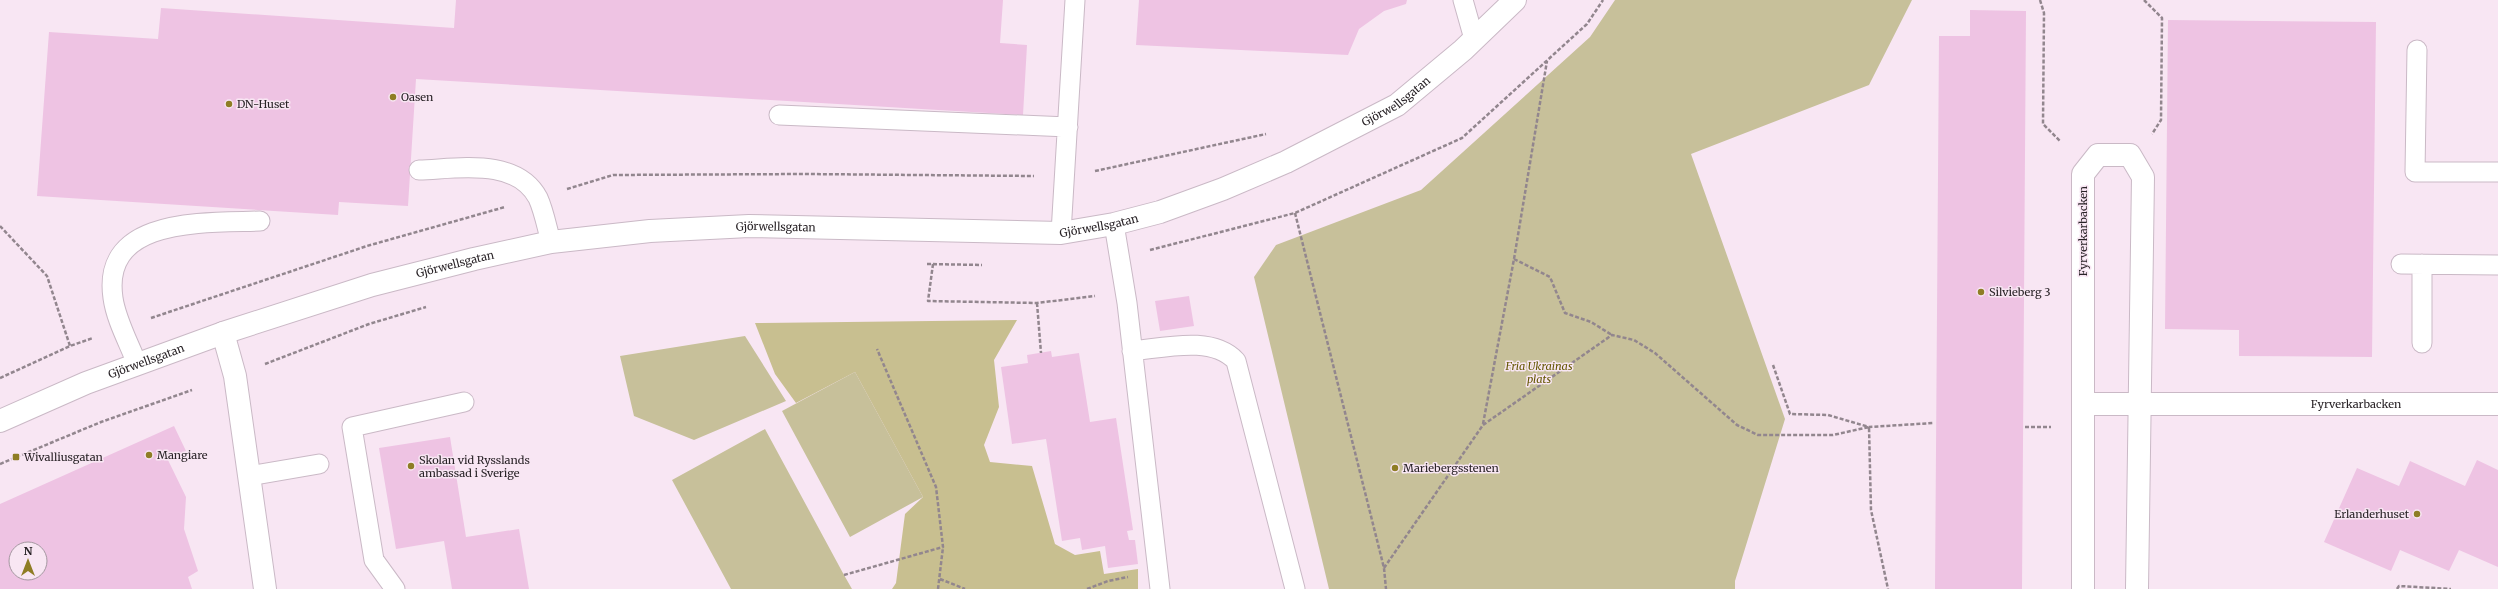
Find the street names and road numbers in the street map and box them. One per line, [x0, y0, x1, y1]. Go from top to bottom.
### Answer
street label: Gjörwellsgatan [1359, 73, 1433, 129]
street label: Fyrverkarbacken [2076, 185, 2090, 276]
street label: Gjörwellsgatan [1059, 211, 1141, 240]
street label: Gjörwellsgatan [735, 219, 817, 235]
street label: Gjörwellsgatan [414, 248, 496, 281]
street label: Gjörwellsgatan [106, 341, 187, 381]
street label: Fyrverkarbacken [2311, 397, 2402, 411]

